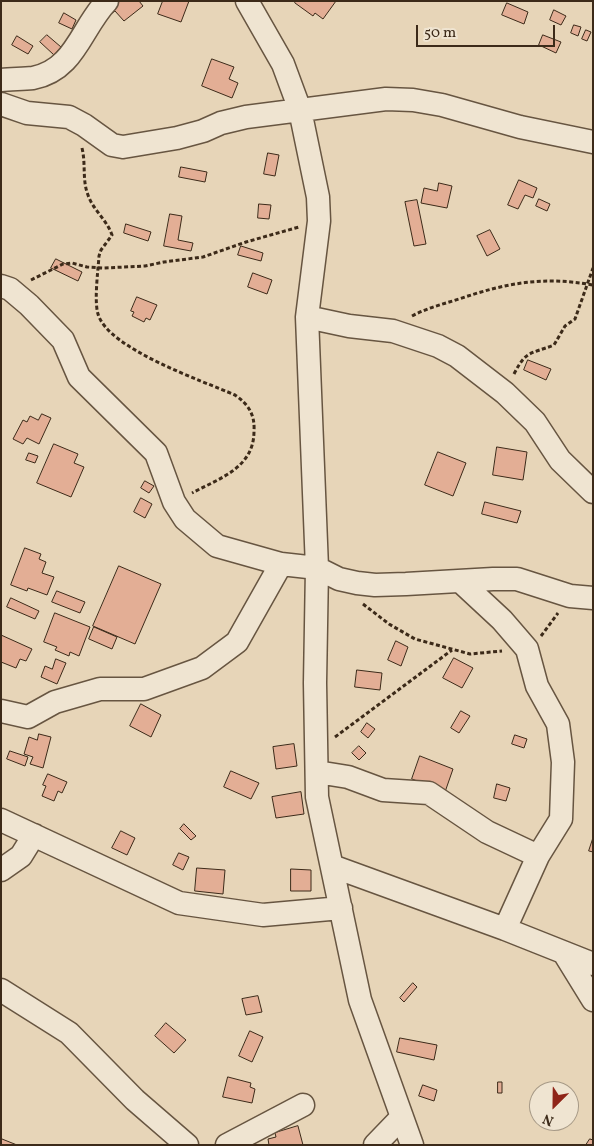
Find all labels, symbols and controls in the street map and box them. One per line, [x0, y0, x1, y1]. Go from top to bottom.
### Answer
scale bar [419, 15, 558, 47]
text: 50 m [424, 23, 456, 44]
north arrow [529, 1081, 579, 1131]
text: N [540, 1109, 557, 1130]

